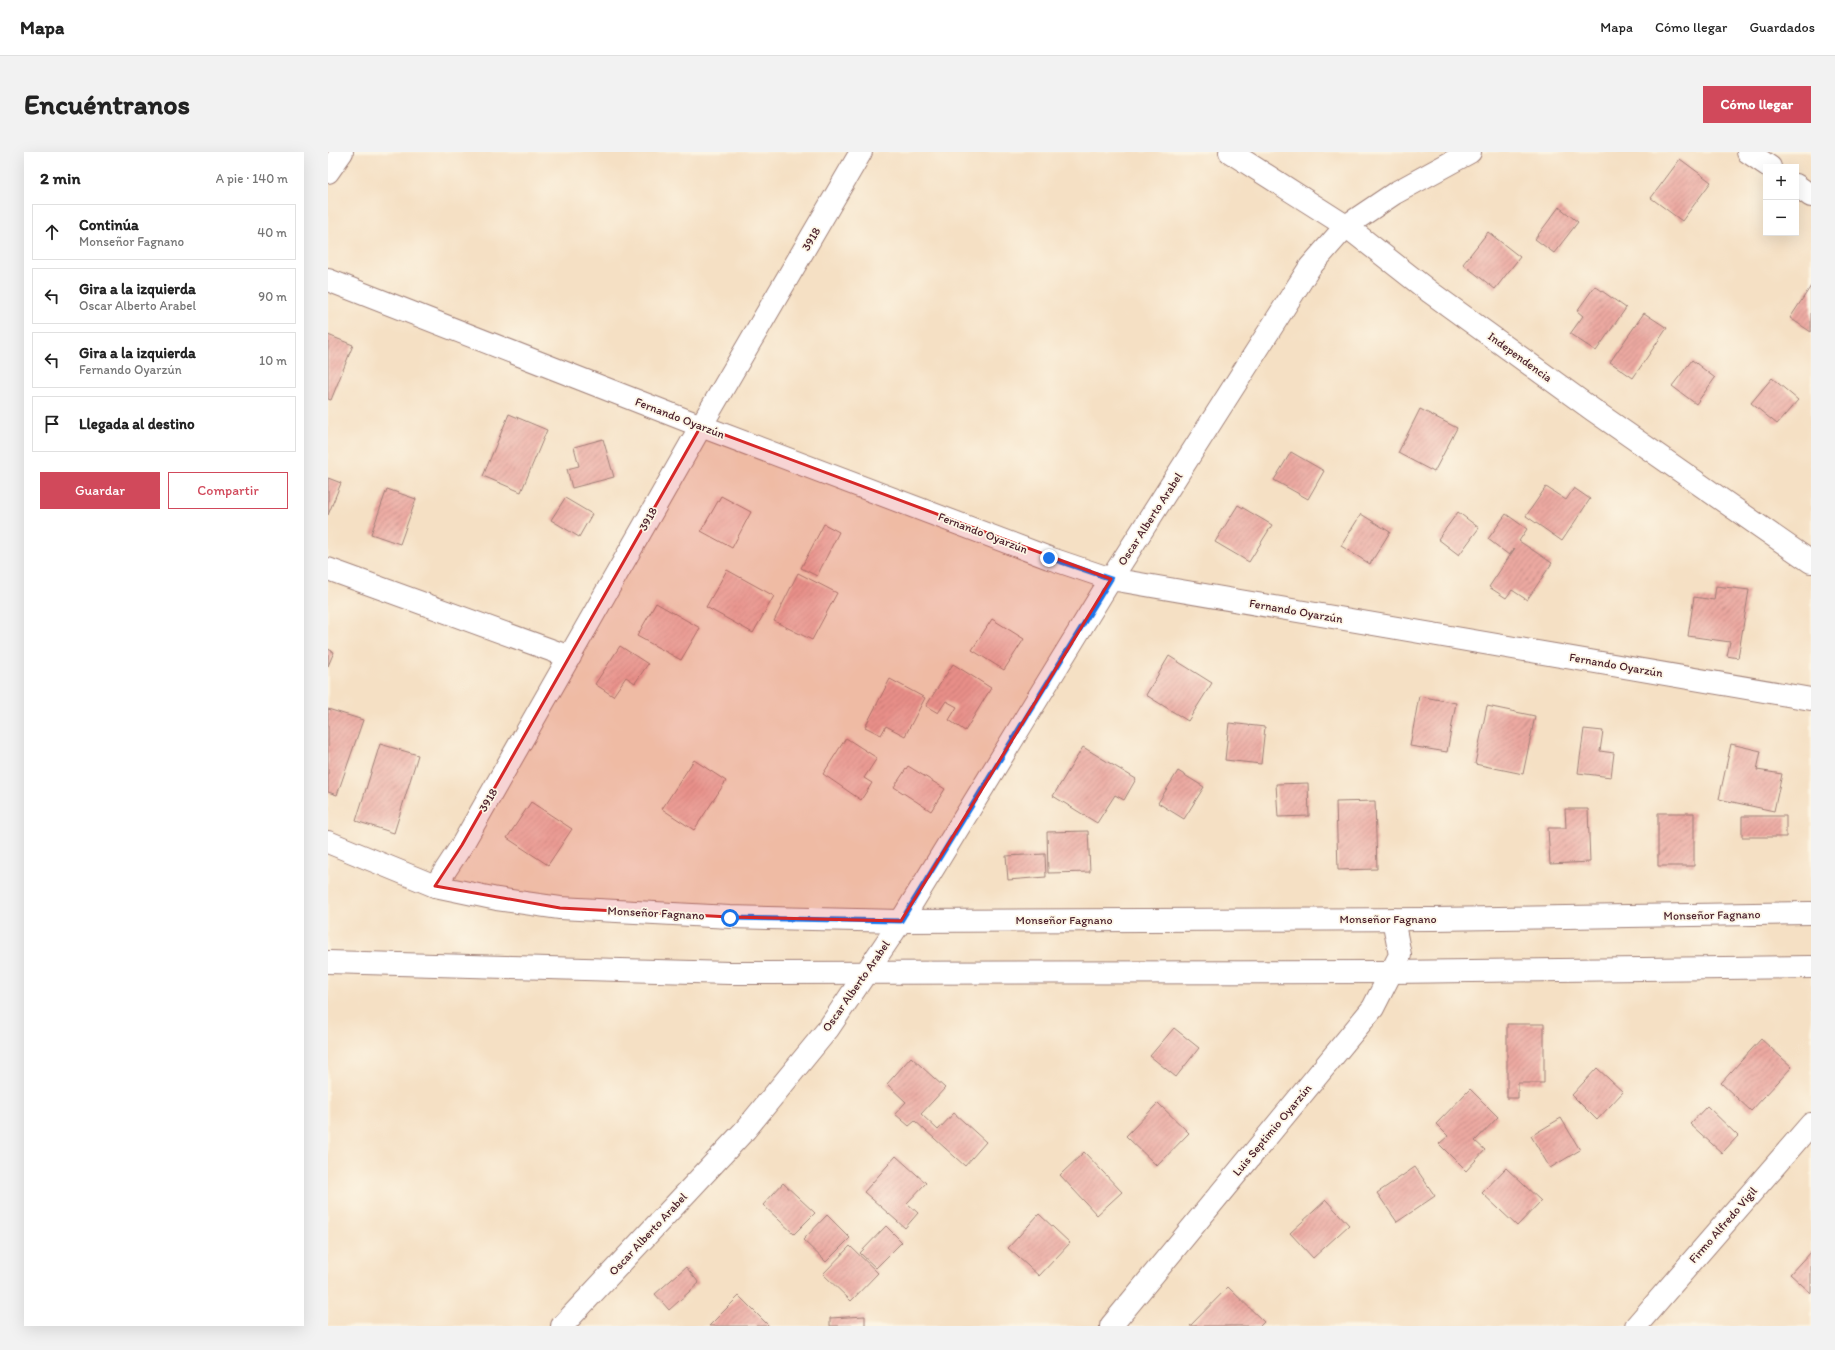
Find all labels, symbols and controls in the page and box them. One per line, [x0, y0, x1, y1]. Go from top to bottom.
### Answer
text: Mapa [20, 16, 64, 39]
text: Mapa [1600, 19, 1633, 36]
text: Cómo llegar [1655, 19, 1727, 36]
text: Guardados [1749, 19, 1815, 36]
button: Cómo llegar [1703, 86, 1811, 123]
text: Encuéntranos [24, 87, 190, 121]
map controls [1763, 164, 1799, 236]
button: + [1763, 164, 1799, 200]
text: 2 min [40, 168, 80, 188]
text: A pie · 140 m [216, 171, 288, 186]
button: − [1763, 200, 1799, 236]
text: Continúa [79, 216, 139, 234]
icon: ahead [41, 221, 63, 243]
street label: 3918 [799, 224, 824, 253]
text: 40 m [257, 225, 287, 240]
text: Monseñor Fagnano [79, 234, 184, 249]
text: Gira a la izquierda [79, 280, 196, 298]
icon: left [41, 285, 63, 307]
text: 90 m [258, 289, 287, 304]
text: Oscar Alberto Arabel [79, 298, 196, 313]
street label: Independencia [1485, 329, 1555, 385]
text: Gira a la izquierda [79, 344, 196, 362]
icon: left [41, 349, 63, 371]
text: 10 m [259, 353, 287, 368]
text: Fernando Oyarzún [79, 362, 182, 377]
street label: Fernando Oyarzún [633, 394, 727, 442]
icon: arrive [41, 413, 63, 435]
text: Llegada al destino [79, 415, 195, 433]
street label: Oscar Alberto Arabel [1115, 469, 1186, 568]
button: Guardar [40, 472, 160, 509]
button: Compartir [168, 472, 288, 509]
street label: 3918 [636, 504, 660, 533]
street label: Fernando Oyarzún [936, 509, 1030, 557]
route end [1040, 549, 1058, 567]
street label: Fernando Oyarzún [1248, 596, 1344, 626]
street label: Fernando Oyarzún [1568, 650, 1664, 680]
street label: 3918 [476, 785, 501, 814]
street label: Monseñor Fagnano [607, 903, 705, 923]
street label: Monseñor Fagnano [1663, 907, 1761, 923]
route start [721, 909, 739, 927]
street label: Monseñor Fagnano [1339, 912, 1437, 926]
street label: Monseñor Fagnano [1015, 913, 1113, 927]
street label: Oscar Alberto Arabel [819, 937, 893, 1034]
street label: Luis Septimio Oyarzún [1229, 1081, 1315, 1179]
street label: Firmo Alfredo Vigil [1686, 1184, 1760, 1266]
street label: Oscar Alberto Arabel [606, 1189, 690, 1278]

